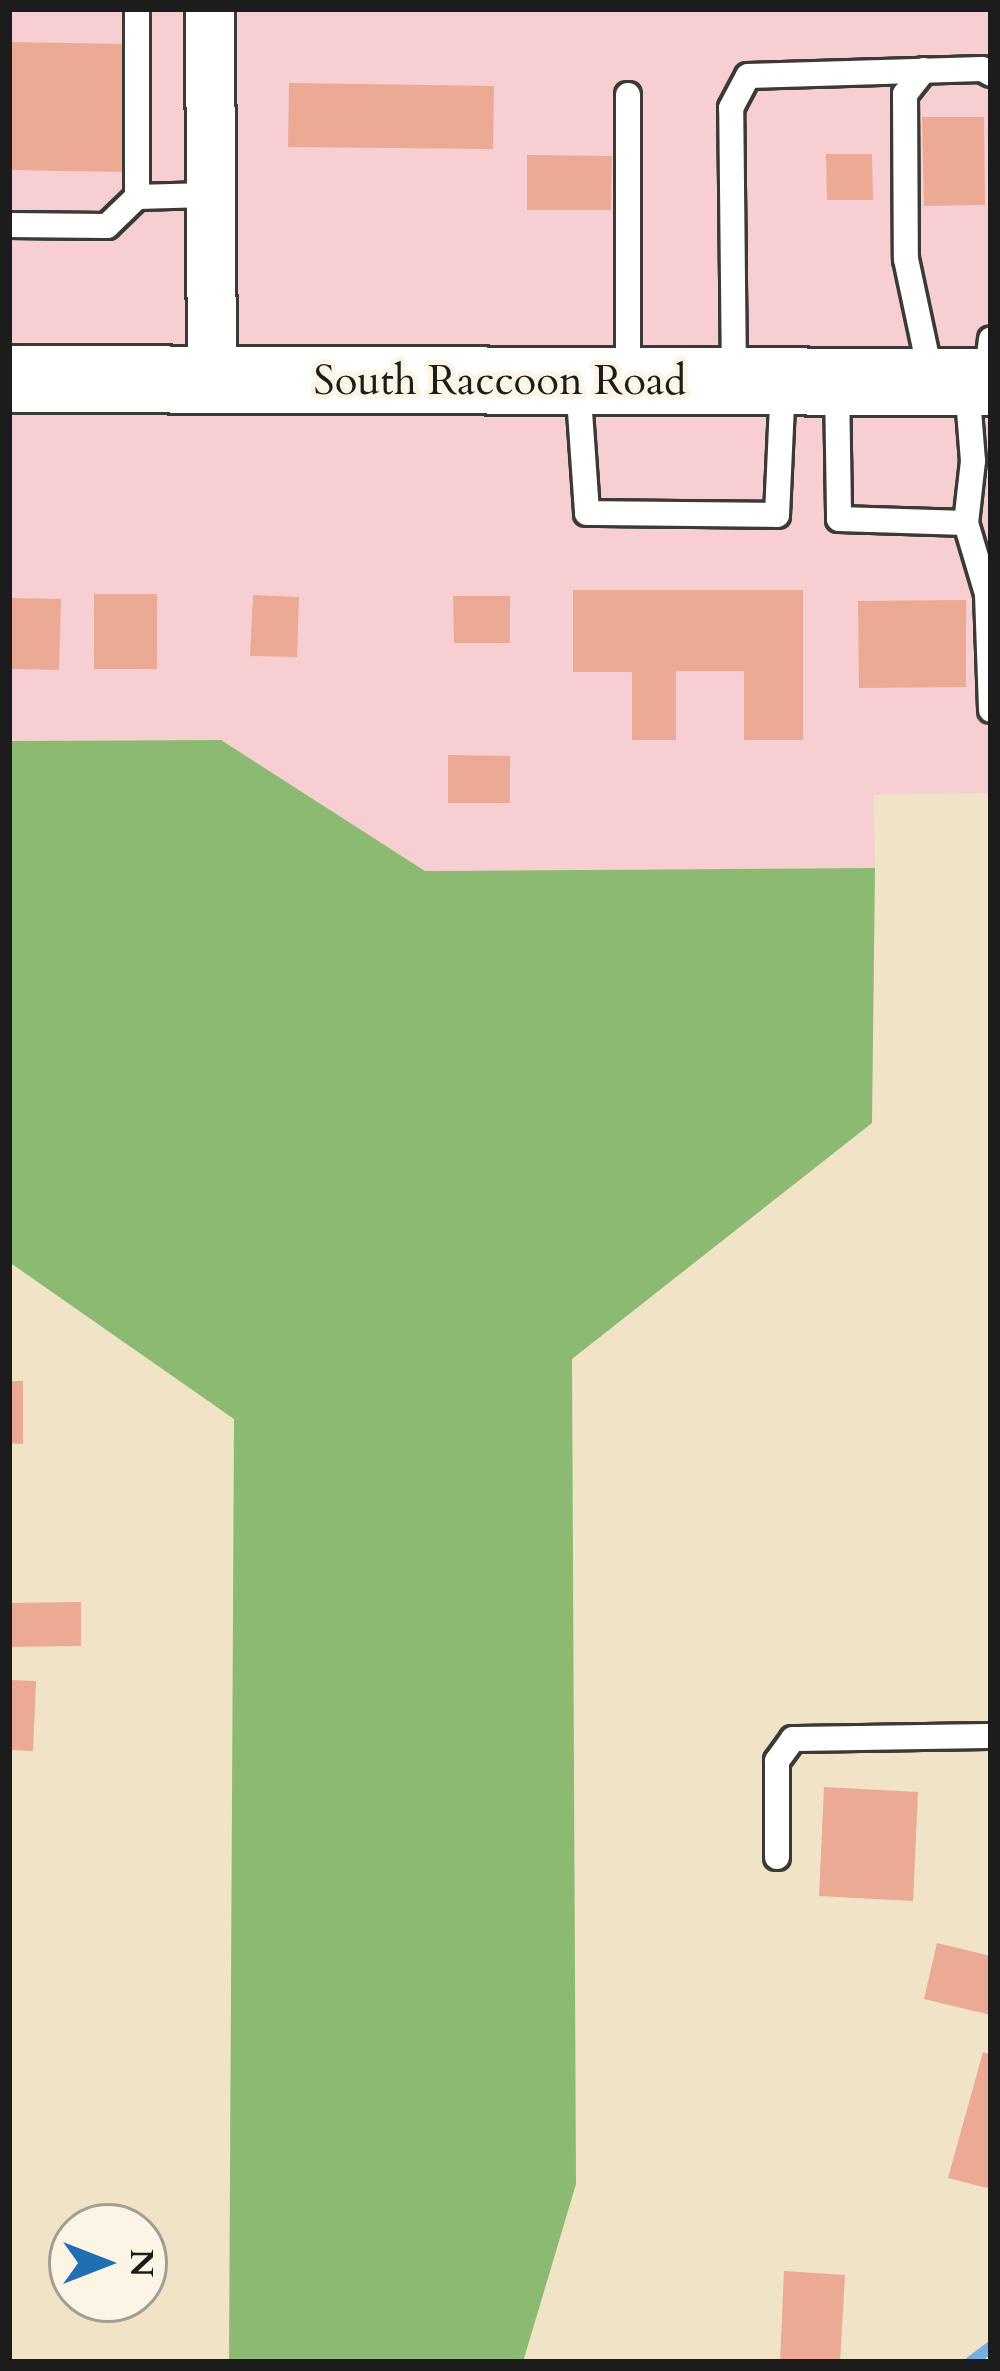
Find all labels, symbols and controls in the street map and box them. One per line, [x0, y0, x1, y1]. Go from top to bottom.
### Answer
street label: South Raccoon Road [314, 356, 686, 406]
north arrow [48, 2203, 168, 2323]
text: N [119, 2249, 164, 2277]

